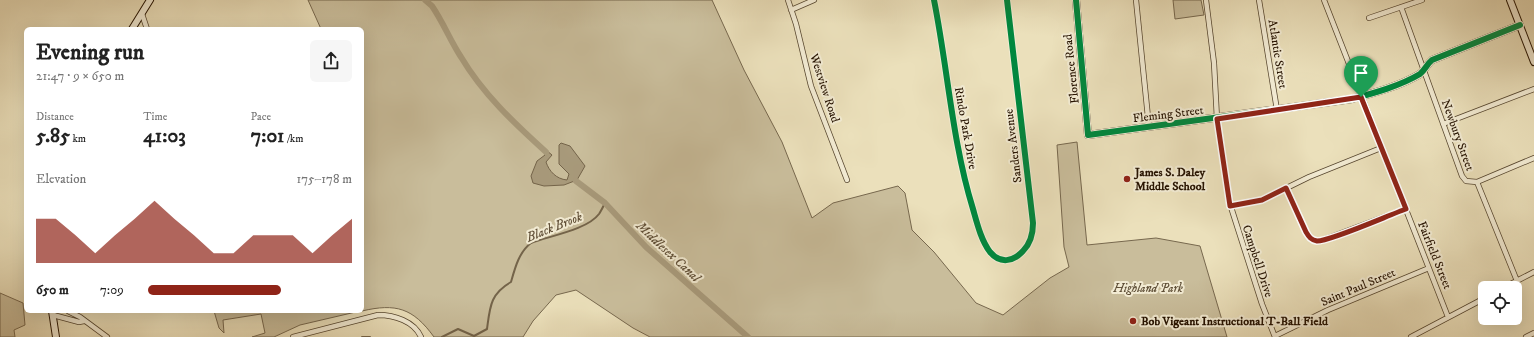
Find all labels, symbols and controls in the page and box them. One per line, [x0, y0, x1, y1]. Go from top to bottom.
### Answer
street label: Atlantic Street [1265, 19, 1290, 90]
street label: Florence Road [1060, 33, 1083, 105]
text: Evening run [36, 39, 144, 66]
button: share [310, 40, 352, 82]
street label: Westview Road [806, 51, 843, 125]
pin [1344, 56, 1378, 97]
icon: arrive [1350, 62, 1372, 84]
text: 21:47 · 9 × 650 m [36, 68, 124, 84]
street label: Rindo Park Drive [951, 86, 980, 170]
street label: Newbury Street [1438, 97, 1477, 173]
street label: Fleming Street [1132, 103, 1204, 126]
street label: Sanders Avenue [1002, 108, 1025, 184]
text: Distance [36, 110, 74, 124]
text: Time [143, 110, 167, 124]
text: Pace [251, 110, 271, 124]
text: 5.85 [36, 124, 70, 149]
text: 41:03 [143, 124, 186, 149]
text: 7:01 [251, 124, 284, 149]
text: km [70, 132, 86, 146]
text: /km [284, 132, 304, 146]
place label: James S. Daley Middle School [1133, 165, 1205, 194]
text: Elevation [36, 171, 86, 187]
text: 175–178 m [296, 171, 352, 187]
marker: James S. Daley Middle School [1122, 174, 1132, 184]
water label: Black Brook [523, 208, 585, 246]
water label: Middlesex Canal [632, 217, 705, 286]
street label: Fairfield Street [1414, 219, 1455, 291]
street label: Campbell Drive [1239, 223, 1276, 299]
street label: Saint Paul Street [1319, 265, 1398, 310]
park label: Highland Park [1112, 281, 1183, 296]
map controls [1478, 281, 1522, 325]
button: locate [1478, 281, 1522, 325]
text: 650 m [36, 282, 69, 298]
text: 7:09 [100, 282, 124, 298]
place label: Bob Vigeant Instructional T-Ball Field [1141, 314, 1329, 329]
marker: Bob Vigeant Instructional T-Ball Field [1128, 316, 1138, 326]

